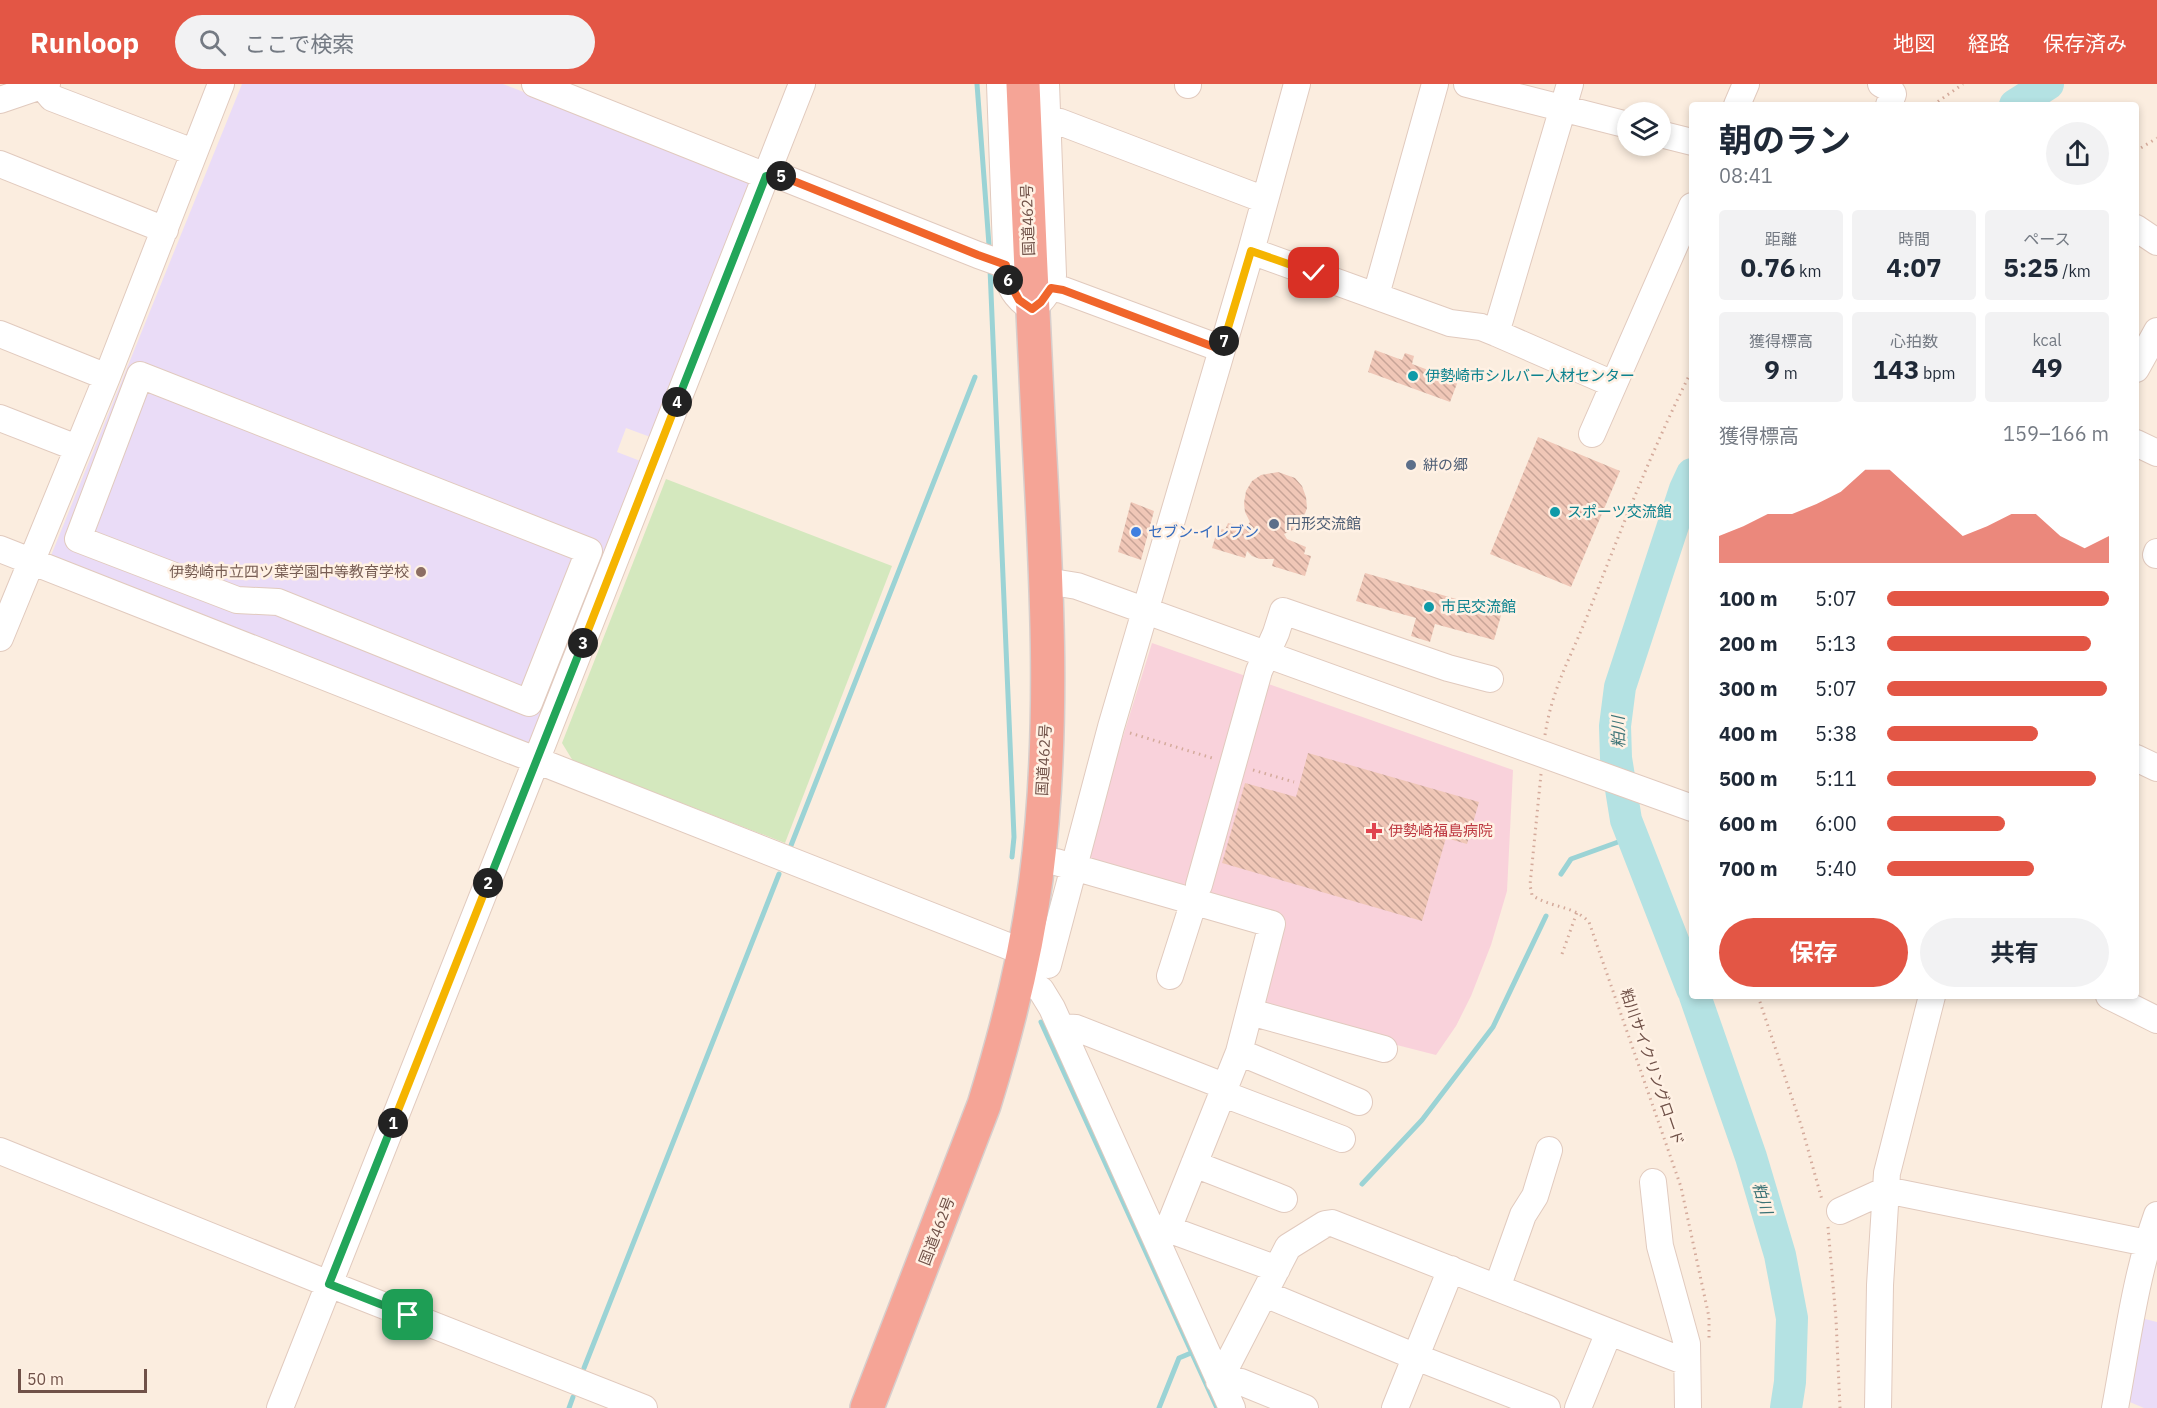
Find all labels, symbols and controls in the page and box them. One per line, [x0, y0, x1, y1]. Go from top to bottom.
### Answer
search box [175, 15, 595, 69]
text: Runloop [30, 24, 139, 61]
icon: search [196, 26, 229, 59]
text: ここで検索 [244, 29, 354, 58]
text: 地図 [1893, 29, 1935, 57]
text: 経路 [1968, 29, 2010, 57]
text: 保存済み [2043, 29, 2127, 57]
map controls [1617, 102, 1671, 156]
button: layers [1617, 102, 1671, 156]
text: 朝のラン [1719, 118, 1851, 161]
button: share [2046, 122, 2109, 185]
pin: 5 [766, 161, 796, 191]
text: 08:41 [1719, 162, 1773, 189]
text: 5 [776, 166, 786, 186]
street label: 国道462号 [1017, 184, 1038, 256]
text: 距離 [1765, 229, 1797, 249]
text: 時間 [1898, 229, 1930, 249]
text: ペース [2023, 229, 2071, 249]
pin [1288, 247, 1339, 298]
text: 0.76 [1740, 250, 1795, 284]
text: 4:07 [1886, 250, 1942, 284]
text: 5:25 [2003, 250, 2059, 284]
icon: check [1297, 256, 1330, 289]
text: km [1795, 261, 1822, 281]
text: /km [2059, 261, 2091, 281]
pin: 6 [993, 265, 1023, 295]
text: 6 [1003, 270, 1013, 290]
pin: 7 [1209, 326, 1239, 356]
text: kcal [2032, 330, 2062, 350]
text: 7 [1219, 331, 1229, 351]
text: 獲得標高 [1749, 331, 1813, 351]
text: 心拍数 [1890, 331, 1938, 351]
text: 49 [2031, 350, 2063, 384]
text: 9 [1764, 352, 1780, 386]
text: 143 [1872, 352, 1919, 386]
text: m [1780, 363, 1798, 383]
text: bpm [1919, 363, 1956, 383]
place label: 伊勢崎市シルバー人材センター [1425, 366, 1635, 385]
marker: 伊勢崎市シルバー人材センター [1406, 369, 1420, 383]
pin: 4 [662, 387, 692, 417]
text: 4 [672, 392, 682, 412]
text: 159–166 m [2003, 420, 2109, 447]
text: 獲得標高 [1719, 422, 1799, 449]
place label: 絣の郷 [1423, 455, 1468, 474]
marker: 絣の郷 [1404, 458, 1418, 472]
place label: スポーツ交流館 [1567, 502, 1672, 521]
marker: スポーツ交流館 [1548, 505, 1562, 519]
place label: 円形交流館 [1286, 514, 1361, 533]
marker: 円形交流館 [1267, 517, 1281, 531]
place label: セブン-イレブン [1148, 522, 1259, 541]
marker: セブン-イレブン [1129, 525, 1143, 539]
place label: 伊勢崎市立四ツ葉学園中等教育学校 [169, 562, 409, 581]
marker: 伊勢崎市立四ツ葉学園中等教育学校 [414, 565, 428, 579]
text: 100 m [1719, 585, 1778, 612]
text: 5:07 [1815, 585, 1857, 612]
place label: 市民交流館 [1441, 597, 1516, 616]
marker: 市民交流館 [1422, 600, 1436, 614]
pin: 3 [568, 628, 598, 658]
text: 200 m [1719, 630, 1778, 657]
text: 5:13 [1815, 630, 1857, 657]
text: 3 [578, 633, 588, 653]
text: 300 m [1719, 675, 1778, 702]
text: 5:07 [1815, 675, 1857, 702]
water label: 粕川 [1608, 714, 1628, 748]
text: 400 m [1719, 720, 1778, 747]
text: 5:38 [1815, 720, 1857, 747]
street label: 国道462号 [1032, 724, 1055, 796]
text: 500 m [1719, 765, 1778, 792]
text: 5:11 [1815, 765, 1857, 792]
text: 600 m [1719, 810, 1778, 837]
text: 6:00 [1815, 810, 1857, 837]
place label: 伊勢崎福島病院 [1388, 821, 1493, 840]
marker: 伊勢崎福島病院 [1365, 822, 1383, 840]
text: 700 m [1719, 855, 1778, 882]
text: 5:40 [1815, 855, 1857, 882]
pin: 2 [473, 868, 503, 898]
text: 2 [483, 873, 493, 893]
button: 保存 [1719, 918, 1908, 987]
button: 共有 [1920, 918, 2109, 987]
street label: 粕川サイクリングロード [1617, 986, 1688, 1148]
pin: 1 [378, 1108, 408, 1138]
text: 1 [388, 1113, 398, 1133]
water label: 粕川 [1749, 1180, 1778, 1218]
street label: 国道462号 [915, 1194, 958, 1268]
pin [382, 1289, 433, 1340]
icon: arrive [391, 1298, 424, 1331]
scale bar [18, 1366, 147, 1394]
text: 50 m [27, 1369, 64, 1389]

